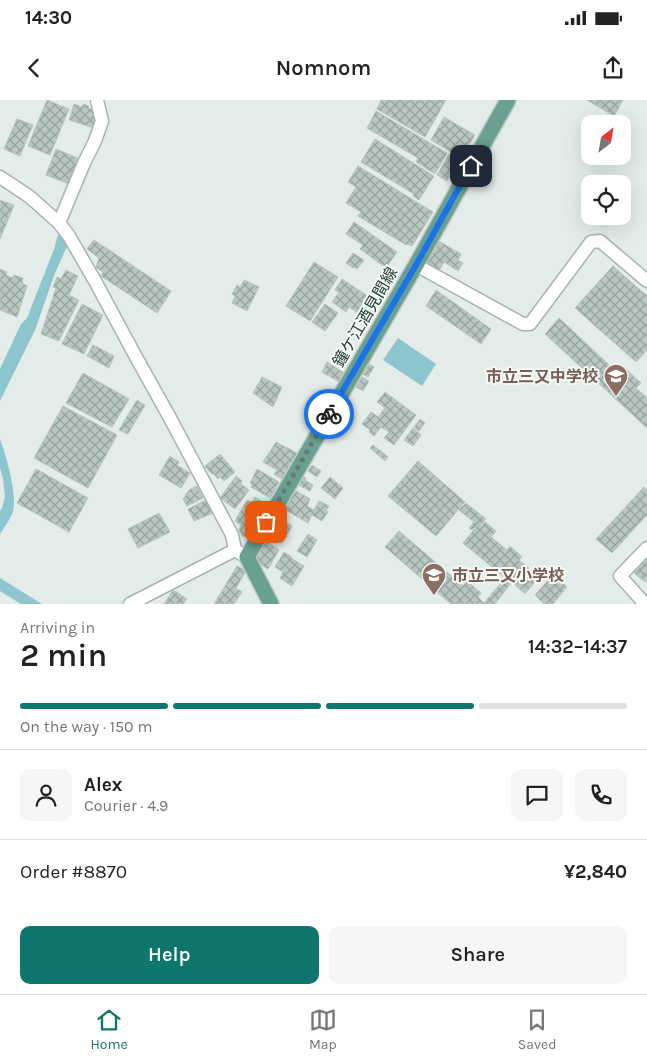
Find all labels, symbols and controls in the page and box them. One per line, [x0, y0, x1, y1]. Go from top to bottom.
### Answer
text: 14:30 [25, 7, 72, 29]
icon: back [20, 54, 48, 82]
icon: share [599, 54, 627, 82]
text: Nomnom [276, 55, 371, 81]
north arrow [581, 115, 631, 165]
map controls [581, 115, 631, 225]
pin [450, 145, 492, 187]
icon: home [457, 152, 485, 180]
button: locate [581, 175, 631, 225]
street label: 鐘ケ江酒見間線 [329, 264, 401, 370]
school or university icon: 市立三又中学校 [603, 363, 629, 397]
place label: 市立三又中学校 [486, 367, 598, 386]
courier [304, 389, 354, 439]
icon: bike [315, 400, 343, 428]
pin [245, 501, 287, 543]
icon: bag [252, 508, 280, 536]
school or university icon: 市立三又小学校 [421, 562, 447, 596]
place label: 市立三又小学校 [452, 566, 564, 585]
text: Arriving in [20, 618, 95, 637]
text: 14:32–14:37 [528, 636, 627, 658]
text: 2 min [20, 637, 107, 674]
text: On the way · 150 m [20, 717, 152, 736]
button: person [20, 769, 72, 821]
button: chat [511, 769, 563, 821]
button: phone [575, 769, 627, 821]
text: Alex [84, 774, 122, 796]
text: Courier · 4.9 [84, 796, 168, 815]
text: Order #8870 [20, 861, 127, 883]
text: ¥2,840 [564, 861, 627, 883]
button: Help [20, 926, 319, 984]
button: Share [329, 926, 627, 984]
tab: Home [91, 1006, 128, 1053]
tab: Map [309, 1006, 337, 1053]
tab: Saved [518, 1006, 557, 1053]

